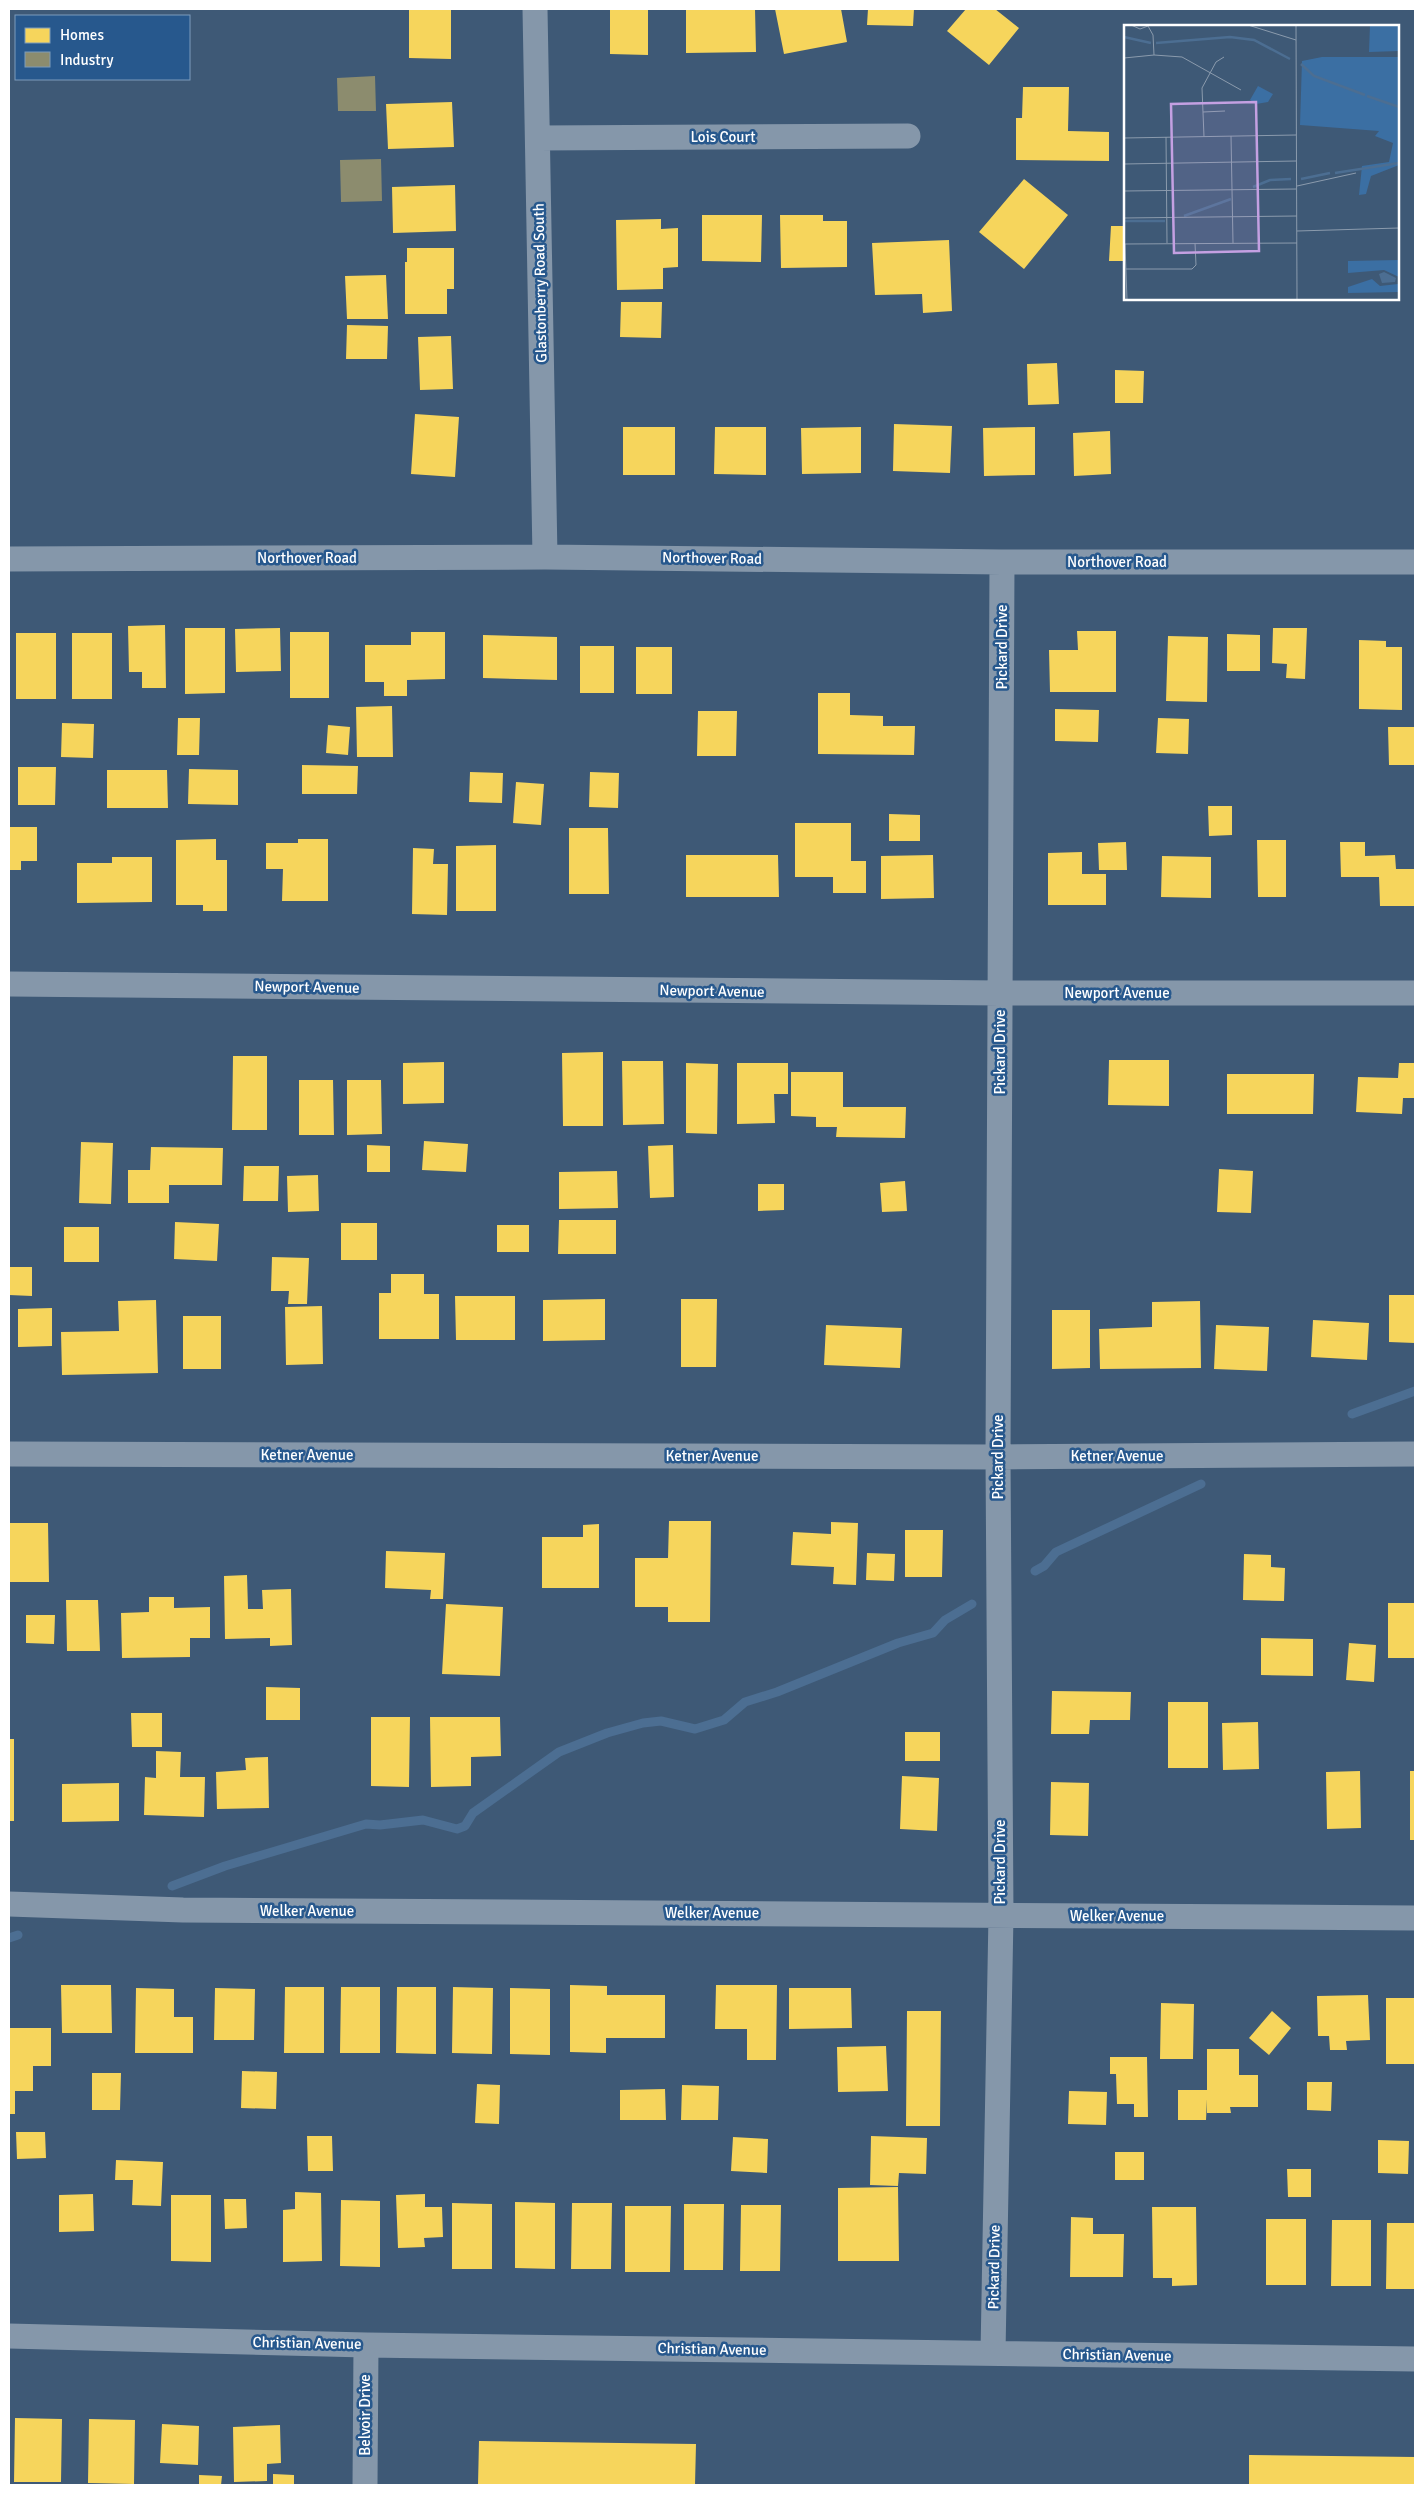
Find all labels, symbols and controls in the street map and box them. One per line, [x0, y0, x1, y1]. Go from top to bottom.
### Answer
legend [15, 15, 190, 80]
inset map [1124, 25, 1399, 300]
text: Homes [60, 26, 104, 44]
text: Industry [60, 51, 113, 69]
street label: Lois Court [690, 128, 756, 146]
street label: Glastonberry Road South [530, 203, 550, 363]
street label: Northover Road [662, 548, 762, 568]
street label: Northover Road [257, 549, 357, 567]
street label: Northover Road [1067, 553, 1167, 571]
street label: Pickard Drive [993, 605, 1011, 689]
street label: Newport Avenue [254, 977, 360, 997]
street label: Newport Avenue [659, 981, 765, 1001]
street label: Newport Avenue [1064, 984, 1170, 1002]
street label: Pickard Drive [991, 1010, 1009, 1094]
street label: Pickard Drive [989, 1415, 1007, 1499]
street label: Ketner Avenue [261, 1446, 353, 1464]
street label: Ketner Avenue [666, 1447, 758, 1465]
street label: Ketner Avenue [1071, 1447, 1163, 1465]
street label: Pickard Drive [991, 1820, 1009, 1904]
street label: Welker Avenue [260, 1902, 354, 1920]
street label: Welker Avenue [665, 1904, 759, 1922]
street label: Welker Avenue [1070, 1907, 1164, 1925]
street label: Pickard Drive [984, 2224, 1004, 2310]
street label: Christian Avenue [252, 2333, 362, 2353]
street label: Christian Avenue [657, 2339, 767, 2359]
street label: Christian Avenue [1062, 2345, 1172, 2365]
street label: Belvoir Drive [356, 2374, 374, 2456]

